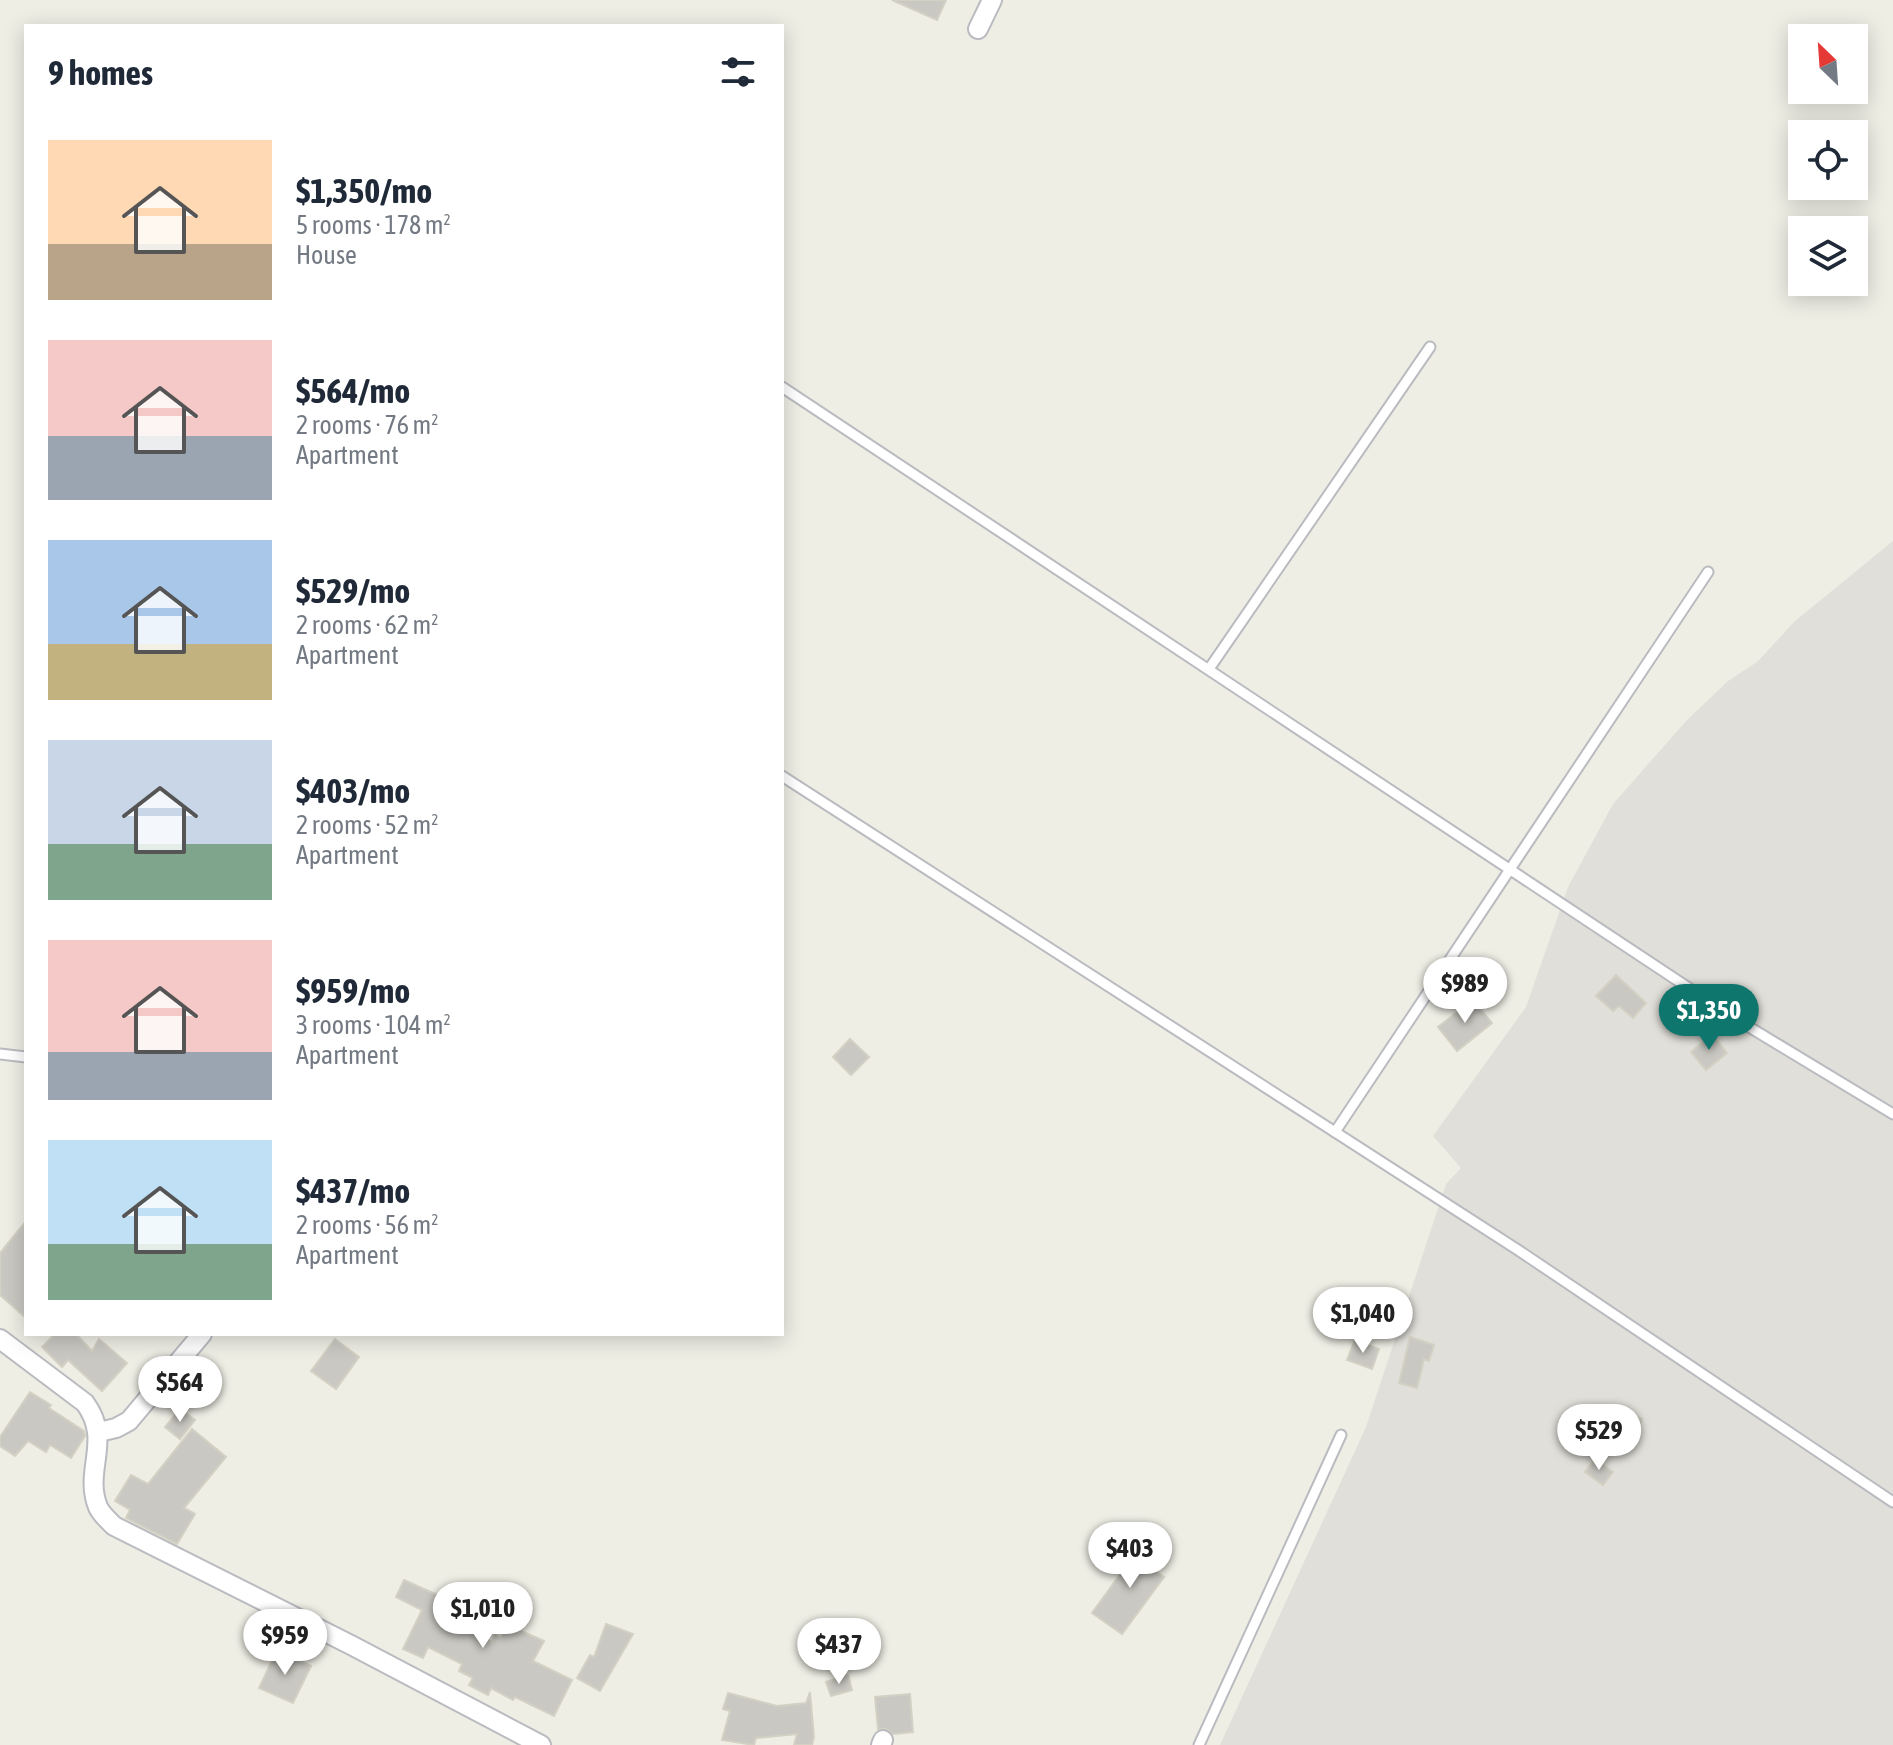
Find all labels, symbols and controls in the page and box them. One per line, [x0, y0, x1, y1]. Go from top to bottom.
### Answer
north arrow [1788, 24, 1868, 104]
map controls [1788, 24, 1868, 296]
icon: filters [716, 50, 760, 94]
text: 9 homes [48, 53, 153, 92]
button: locate [1788, 120, 1868, 200]
text: $1,350/mo [296, 171, 432, 210]
icon: home [112, 172, 208, 268]
text: 5 rooms · 178 m² [296, 210, 451, 240]
button: layers [1788, 216, 1868, 296]
text: House [296, 240, 357, 270]
text: $564/mo [296, 371, 410, 410]
icon: home [112, 372, 208, 468]
text: 2 rooms · 76 m² [296, 410, 438, 440]
text: Apartment [296, 440, 399, 470]
text: $529/mo [296, 571, 410, 610]
icon: home [112, 572, 208, 668]
text: 2 rooms · 62 m² [296, 610, 438, 640]
text: Apartment [296, 640, 399, 670]
text: $403/mo [296, 771, 410, 810]
icon: home [112, 772, 208, 868]
text: 2 rooms · 52 m² [296, 810, 438, 840]
text: Apartment [296, 840, 399, 870]
pin: $989 [1418, 957, 1512, 1025]
text: $989 [1441, 968, 1489, 998]
text: $959/mo [296, 971, 410, 1010]
icon: home [112, 972, 208, 1068]
pin: $1,350 [1644, 984, 1774, 1052]
text: $1,350 [1677, 995, 1741, 1025]
text: 3 rooms · 104 m² [296, 1010, 451, 1040]
text: Apartment [296, 1040, 399, 1070]
text: $437/mo [296, 1171, 410, 1210]
icon: home [112, 1172, 208, 1268]
text: 2 rooms · 56 m² [296, 1210, 438, 1240]
text: Apartment [296, 1240, 399, 1270]
pin: $1,040 [1298, 1287, 1428, 1355]
text: $1,040 [1331, 1298, 1395, 1328]
pin: $564 [133, 1356, 227, 1424]
text: $564 [156, 1367, 204, 1397]
pin: $529 [1552, 1404, 1646, 1472]
text: $529 [1575, 1415, 1623, 1445]
pin: $403 [1083, 1522, 1177, 1590]
text: $403 [1106, 1533, 1154, 1563]
pin: $1,010 [418, 1582, 548, 1650]
text: $1,010 [451, 1593, 515, 1623]
pin: $959 [238, 1609, 332, 1677]
pin: $437 [792, 1618, 886, 1686]
text: $959 [261, 1620, 309, 1650]
text: $437 [815, 1629, 863, 1659]

